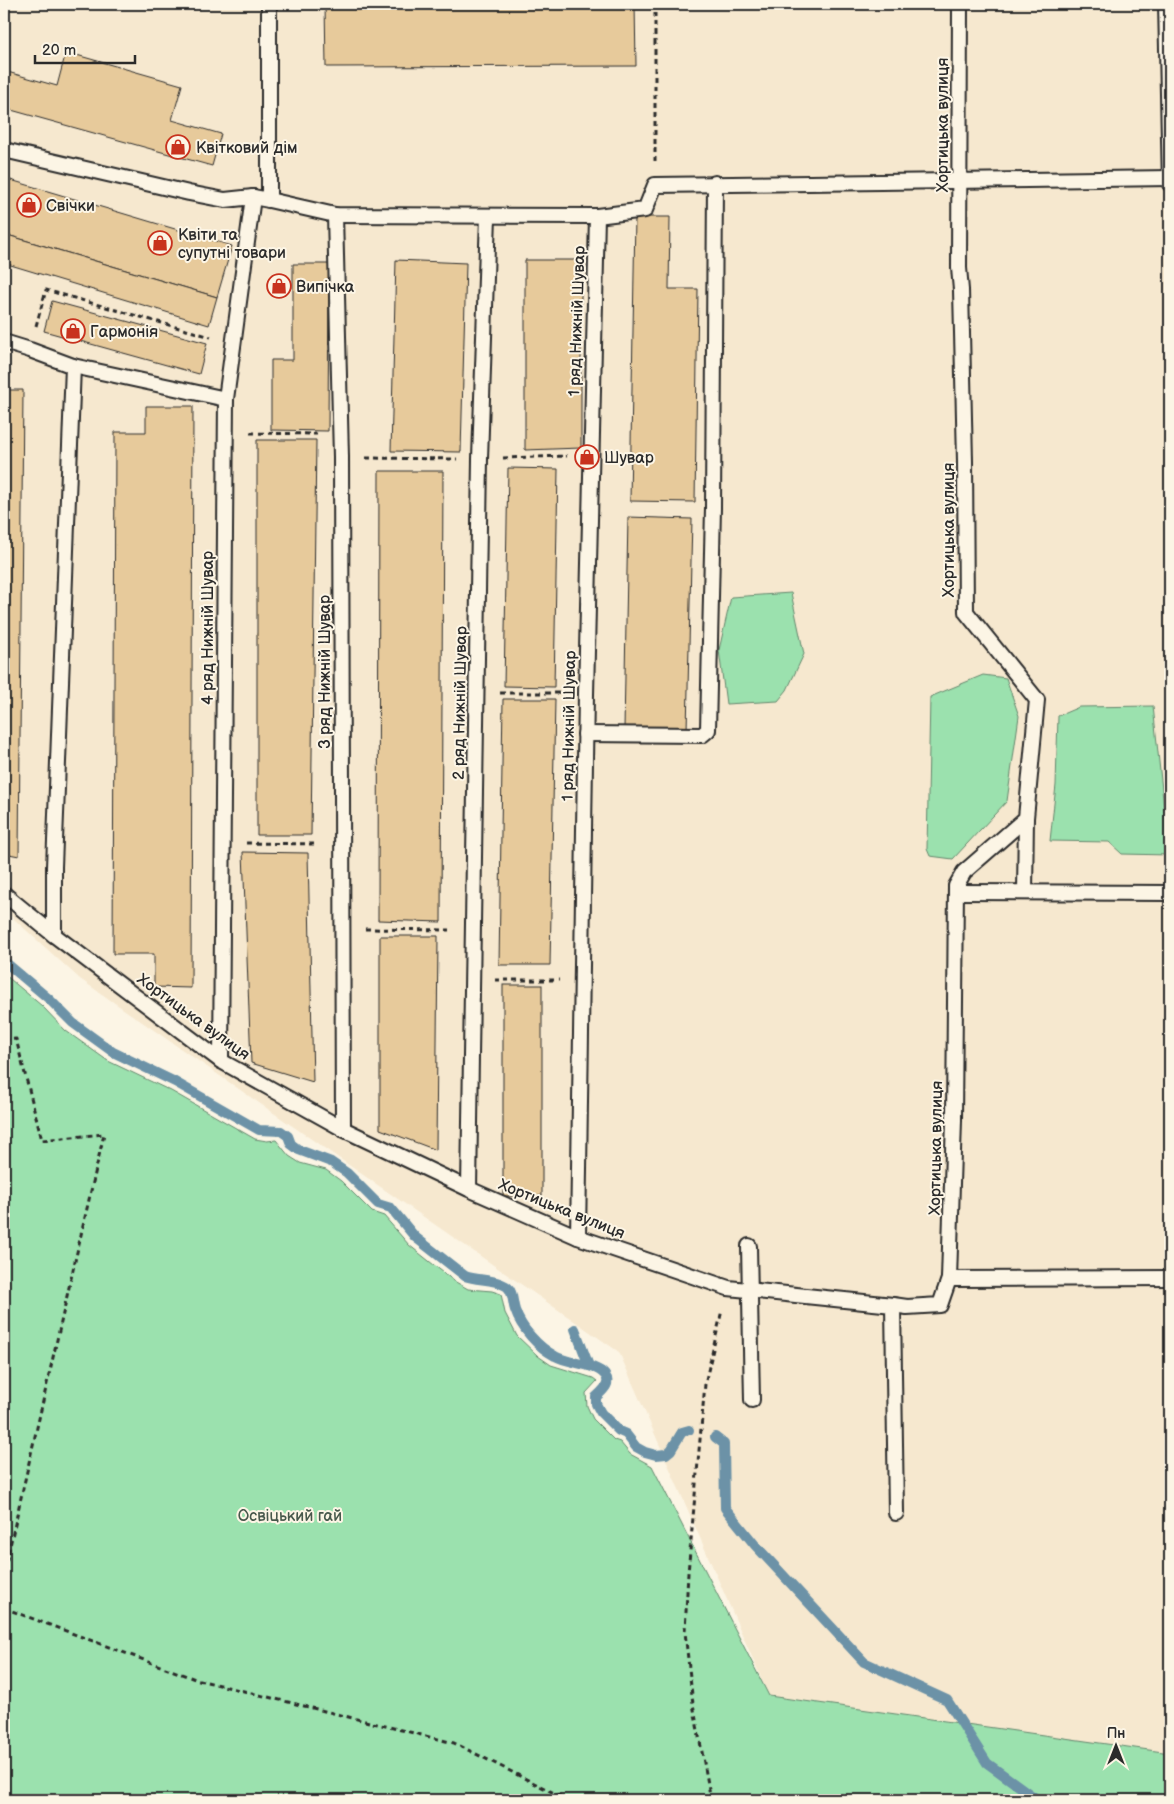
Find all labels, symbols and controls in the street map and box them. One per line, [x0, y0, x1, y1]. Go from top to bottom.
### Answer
scale bar [35, 32, 135, 64]
text: 20 m [42, 41, 76, 60]
street label: Хортицька вулиця [934, 58, 953, 192]
shop icon: Квітковий дім [165, 134, 191, 160]
place label: Квітковий дім [196, 139, 298, 158]
shop icon: Свічки [16, 192, 42, 218]
place label: Свічки [46, 197, 95, 216]
place label: Квіти та супутні товари [178, 226, 286, 263]
shop icon: Квіти та супутні товари [147, 230, 173, 256]
street label: 1 ряд Нижній Шувар [565, 245, 590, 397]
shop icon: Випічка [266, 273, 292, 299]
place label: Випічка [296, 278, 355, 297]
shop icon: Гармонія [60, 318, 86, 344]
place label: Гармонія [90, 323, 158, 342]
shop icon: Шувар [574, 444, 600, 470]
place label: Шувар [604, 449, 654, 468]
street label: Хортицька вулиця [940, 463, 959, 597]
street label: 4 ряд Нижній Шувар [199, 551, 218, 705]
street label: 3 ряд Нижній Шувар [316, 595, 335, 749]
street label: 2 ряд Нижній Шувар [450, 626, 471, 780]
street label: 1 ряд Нижній Шувар [559, 651, 580, 801]
street label: Хортицька вулиця [133, 970, 253, 1065]
street label: Хортицька вулиця [926, 1080, 947, 1215]
street label: Хортицька вулиця [496, 1175, 627, 1243]
park label: Освіцький гай [238, 1507, 342, 1526]
north arrow [1092, 1722, 1142, 1772]
text: Пн [1107, 1725, 1125, 1742]

